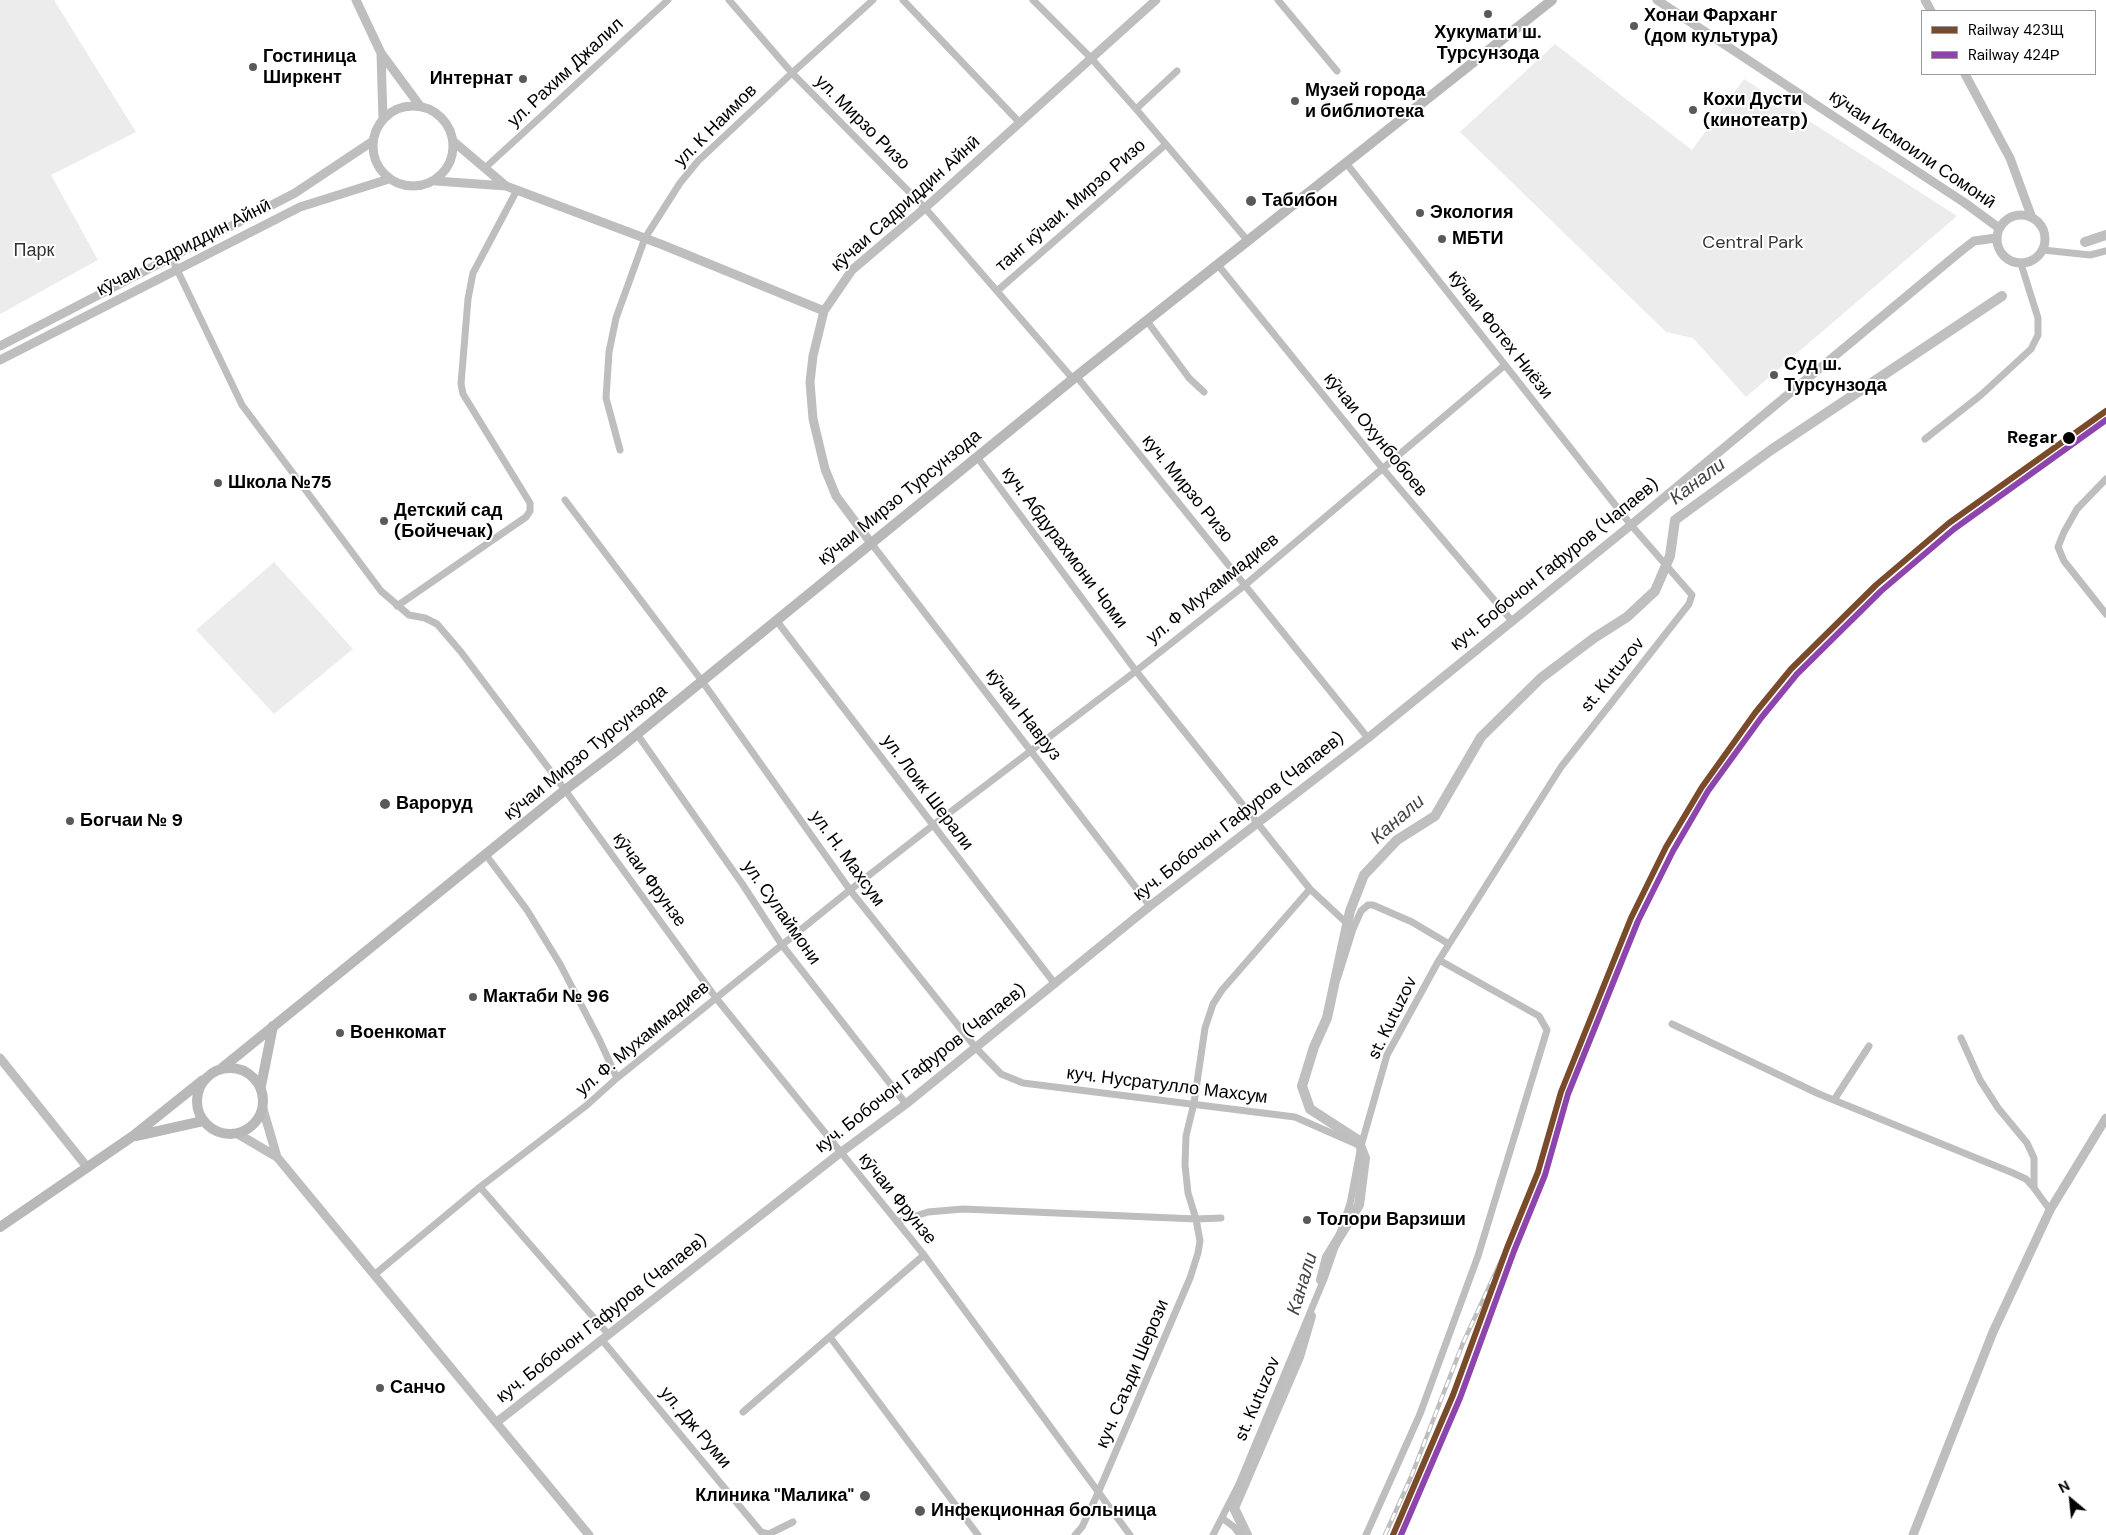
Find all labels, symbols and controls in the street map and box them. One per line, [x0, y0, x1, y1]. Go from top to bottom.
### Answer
place label: Хонаи Фарханг (дом культура) [1644, 5, 1778, 48]
marker: Хукумати ш. Турсунзода [1482, 8, 1494, 20]
legend [1921, 10, 2096, 75]
street label: ул. Рахим Джалил [504, 14, 628, 132]
marker: Хонаи Фарханг (дом культура) [1628, 20, 1640, 32]
text: Railway 423Щ [1968, 20, 2064, 40]
place label: Хукумати ш. Турсунзода [1434, 22, 1542, 64]
text: Railway 424Р [1968, 45, 2060, 65]
place label: Гостиница Ширкент [263, 46, 356, 88]
marker: Гостиница Ширкент [247, 61, 259, 73]
place label: Интернат [430, 68, 513, 90]
street label: ул. Мирзо Ризо [810, 71, 914, 175]
marker: Интернат [517, 73, 529, 85]
street label: ул. К Наимов [670, 80, 762, 172]
place label: Музей города и библиотека [1305, 80, 1425, 122]
street label: кӯчаи Исмоили Сомонӣ [1825, 86, 1999, 214]
place label: Кохи Дусти (кинотеатр) [1703, 89, 1808, 132]
marker: Музей города и библиотека [1289, 95, 1301, 107]
marker: Кохи Дусти (кинотеатр) [1687, 104, 1699, 116]
street label: кӯчаи Садриддин Айнӣ [827, 131, 985, 277]
street label: танг кӯчаи. Мирзо Ризо [992, 135, 1150, 277]
place label: Табибон [1262, 190, 1338, 212]
marker: Табибон [1244, 194, 1258, 208]
street label: кӯчаи Садриддин Айнӣ [93, 195, 275, 301]
place label: Экология [1430, 202, 1513, 224]
marker: Экология [1414, 207, 1426, 219]
place label: МБТИ [1452, 228, 1503, 250]
park label: Central Park [1702, 232, 1804, 254]
marker: МБТИ [1436, 233, 1448, 245]
park label: Парк [14, 240, 54, 262]
street label: кӯчаи Фотех Ниёзи [1443, 266, 1557, 404]
place label: Суд ш. Турсунзода [1784, 354, 1887, 396]
street label: кӯчаи Охунбобоев [1318, 369, 1432, 501]
marker: Суд ш. Турсунзода [1768, 369, 1780, 381]
street label: кӯчаи Мирзо Турсунзода [814, 426, 986, 570]
place label: Regar [2007, 427, 2057, 449]
marker: Regar [2061, 430, 2077, 446]
street label: куч. Мирзо Ризо [1137, 431, 1237, 547]
water label: Канали [1666, 454, 1730, 510]
street label: куч. Абдурахмони Чоми [996, 463, 1132, 633]
place label: Школа №75 [228, 472, 332, 494]
street label: куч. Бобочон Гафуров (Чапаев) [1446, 474, 1664, 656]
marker: Школа №75 [212, 477, 224, 489]
place label: Детский сад (Бойчечак) [394, 500, 502, 542]
marker: Детский сад (Бойчечак) [378, 515, 390, 527]
street label: ул. Ф Мухаммадиев [1143, 529, 1283, 649]
street label: st. Kutuzov [1576, 633, 1650, 717]
street label: кӯчаи Навруз [980, 665, 1066, 765]
street label: кӯчаи Мирзо Турсунзода [500, 681, 672, 825]
street label: куч. Бобочон Гафуров (Чапаев) [1129, 728, 1349, 906]
street label: ул. Лоик Шерали [877, 731, 977, 855]
water label: Канали [1366, 790, 1430, 850]
place label: Вароруд [396, 793, 473, 815]
marker: Вароруд [378, 797, 392, 811]
street label: ул. Н. Махсум [805, 807, 889, 911]
place label: Богчаи № 9 [80, 810, 183, 832]
marker: Богчаи № 9 [64, 815, 76, 827]
street label: кӯчаи Фрунзе [607, 829, 691, 931]
street label: ул. Сулаймони [737, 857, 825, 969]
street label: st. Kutuzov [1364, 973, 1422, 1063]
street label: ул. Ф. Мухаммадиев [572, 977, 714, 1101]
street label: куч. Бобочон Гафуров (Чапаев) [811, 980, 1031, 1158]
place label: Мактаби № 96 [483, 986, 610, 1008]
marker: Мактаби № 96 [467, 991, 479, 1003]
place label: Военкомат [350, 1022, 446, 1044]
marker: Военкомат [334, 1027, 346, 1039]
street label: куч. Нусратулло Махсум [1065, 1063, 1269, 1109]
street label: кӯчаи Фрунзе [853, 1149, 941, 1249]
place label: Толори Варзиши [1317, 1209, 1466, 1231]
marker: Толори Варзиши [1301, 1214, 1313, 1226]
street label: куч. Бобочон Гафуров (Чапаев) [492, 1230, 712, 1408]
water label: Канали [1283, 1250, 1323, 1318]
street label: куч. Саъди Шерози [1092, 1296, 1174, 1452]
street label: st. Kutuzov [1230, 1353, 1286, 1445]
place label: Санчо [390, 1377, 446, 1399]
marker: Санчо [374, 1382, 386, 1394]
street label: ул. Дж Руми [655, 1383, 735, 1473]
north arrow [2046, 1475, 2096, 1525]
text: N [2055, 1476, 2073, 1497]
place label: Клиника "Малика" [695, 1485, 854, 1507]
marker: Клиника "Малика" [858, 1489, 872, 1503]
place label: Инфекционная больница [931, 1500, 1156, 1522]
marker: Инфекционная больница [913, 1504, 927, 1518]

